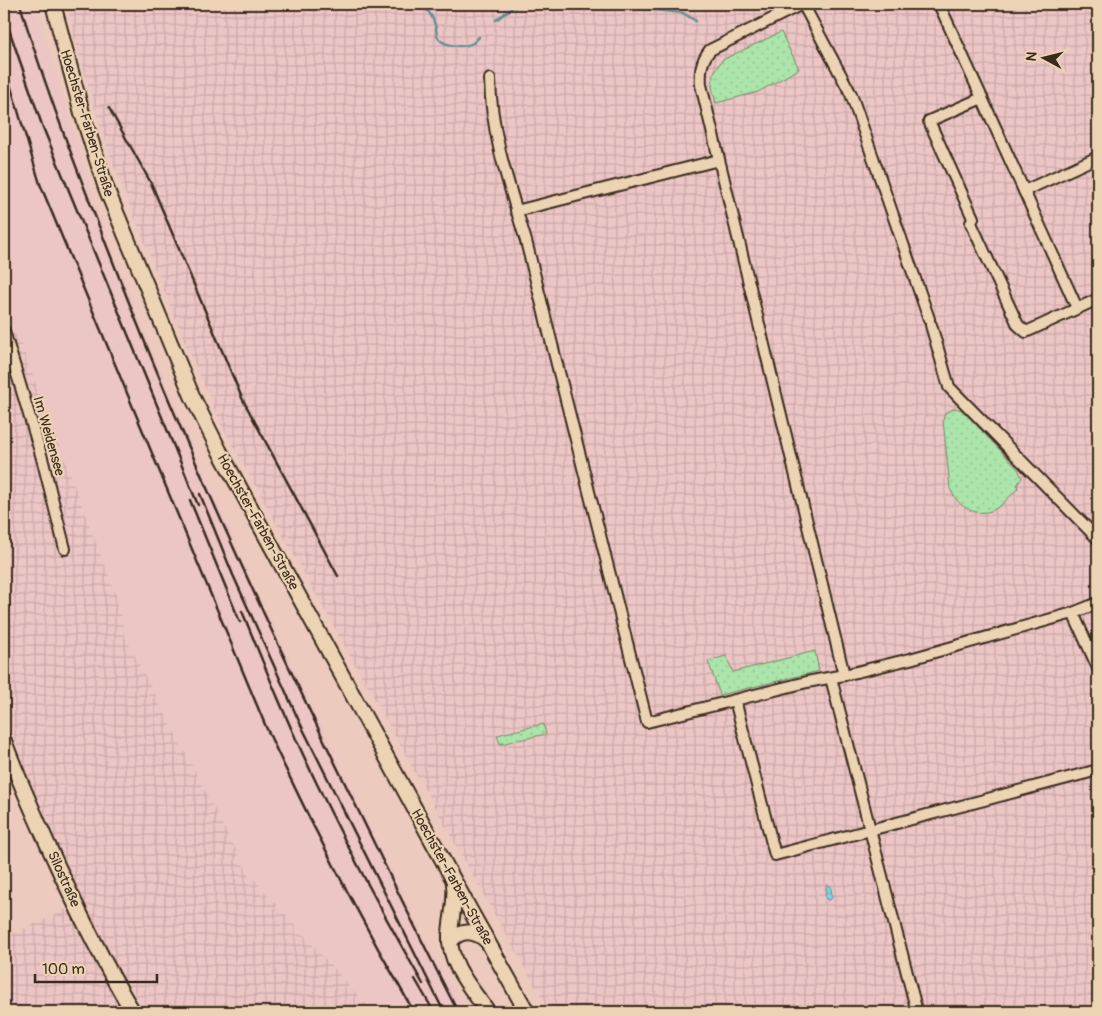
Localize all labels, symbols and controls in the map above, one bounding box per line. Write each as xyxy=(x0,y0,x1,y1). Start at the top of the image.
north arrow xyxy=(1020,32,1070,82)
street label: Hoechster-Farben-Straße xyxy=(56,47,118,199)
text: N xyxy=(1023,51,1041,62)
street label: Im Weidensee xyxy=(30,394,69,478)
street label: Hoechster-Farben-Straße xyxy=(213,451,303,593)
street label: Hoechster-Farben-Straße xyxy=(407,806,497,948)
street label: Silostraße xyxy=(44,848,84,910)
scale bar xyxy=(35,951,158,983)
text: 100 m xyxy=(42,960,85,979)

